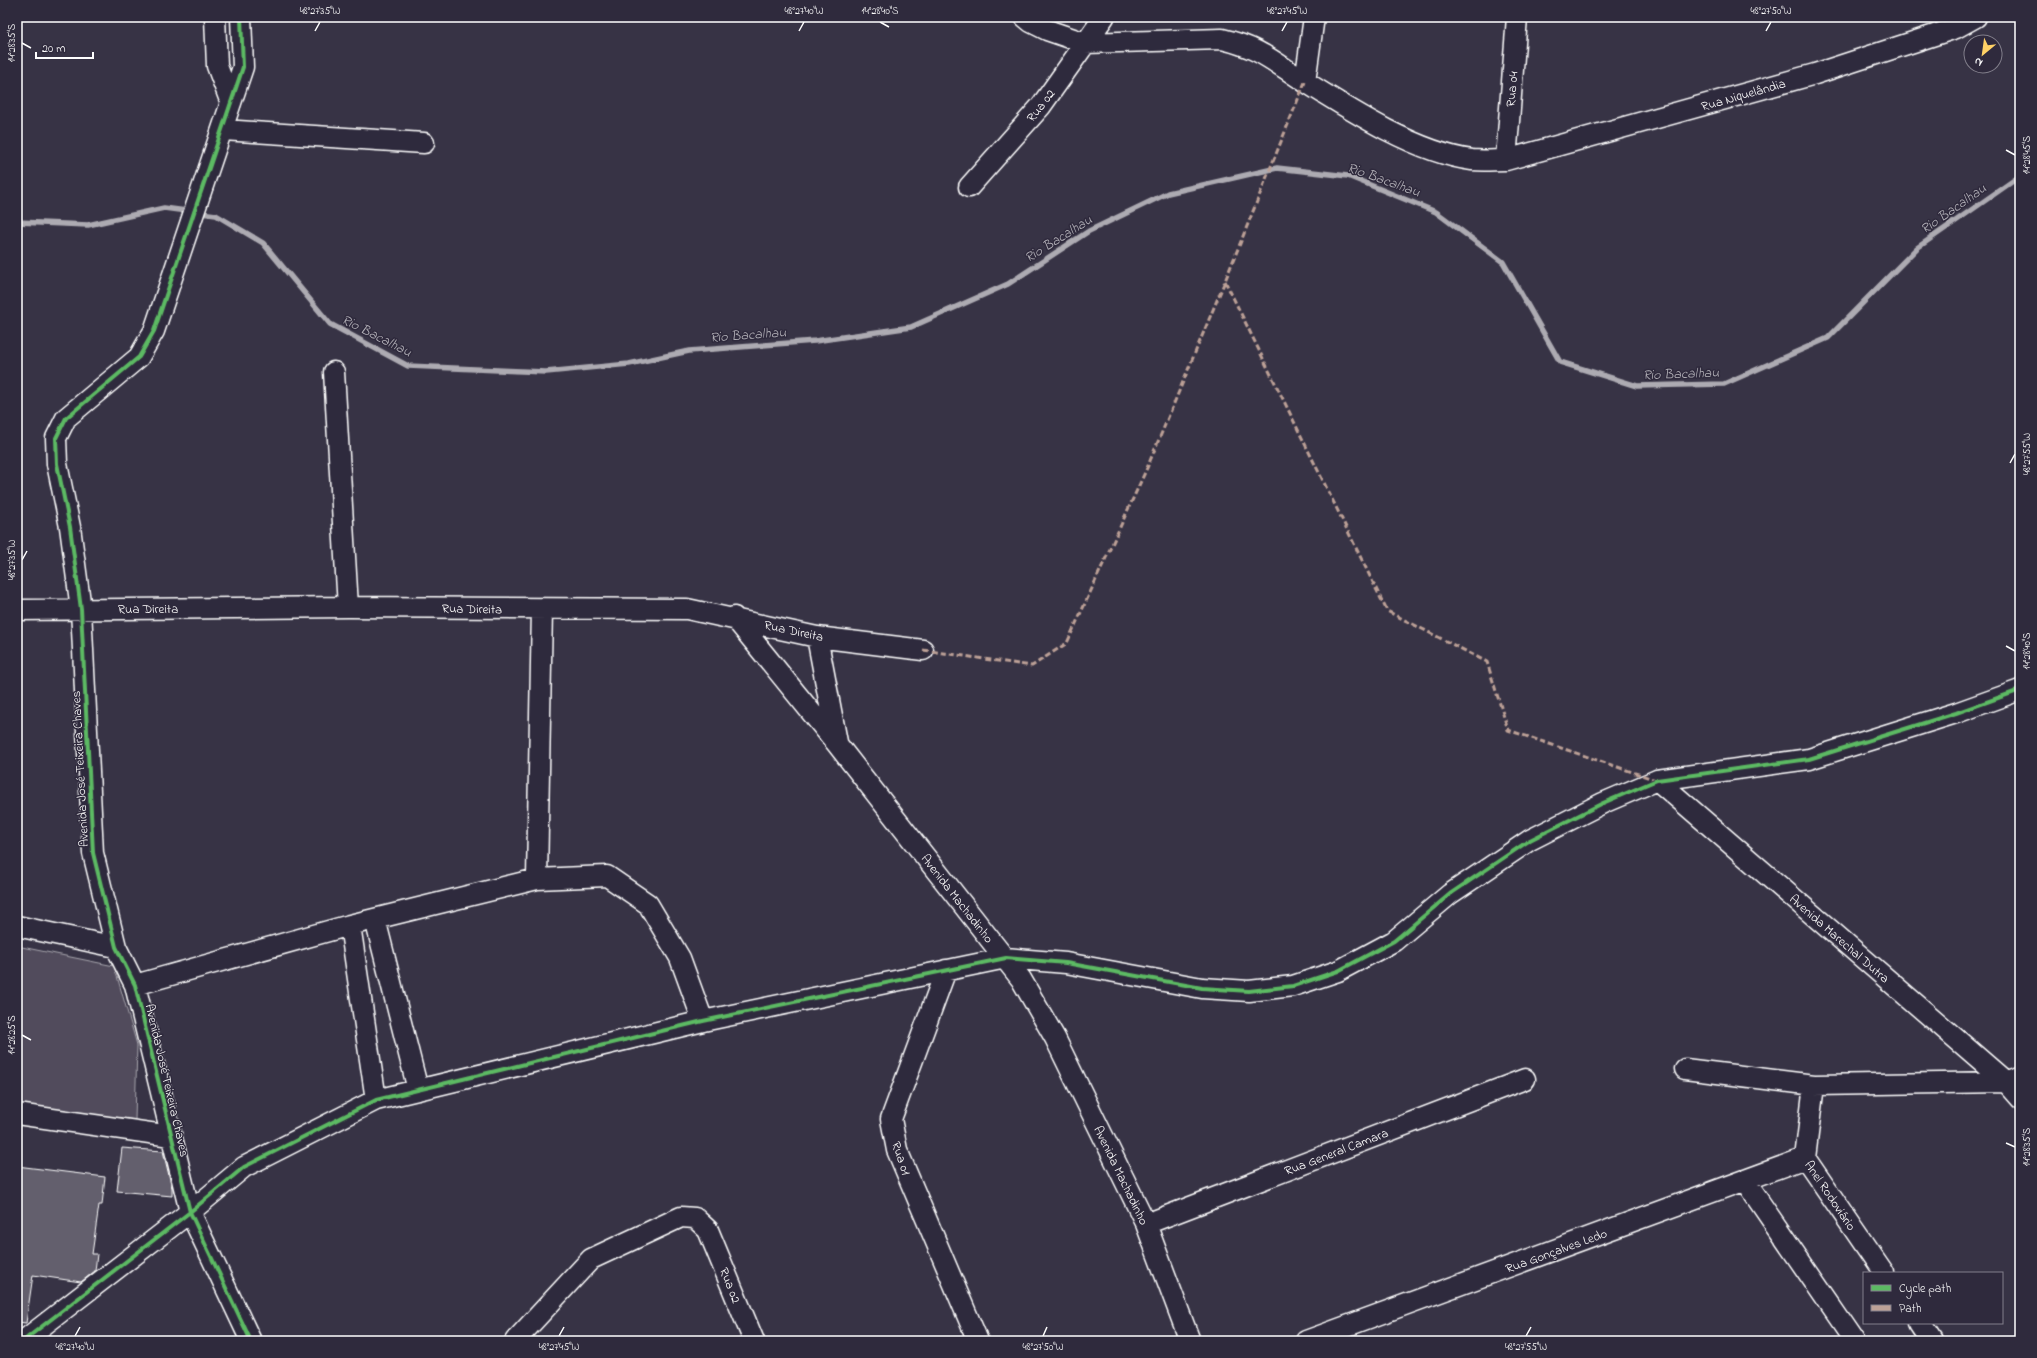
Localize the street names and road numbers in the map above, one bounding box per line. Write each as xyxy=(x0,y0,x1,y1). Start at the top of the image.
street label: Rua 04 xyxy=(1501,70,1524,108)
street label: Rua Niquelândia xyxy=(1699,74,1788,117)
street label: Rua 02 xyxy=(1022,85,1060,126)
street label: Rua Direita xyxy=(442,599,502,620)
street label: Rua Direita xyxy=(118,600,178,619)
street label: Rua Direita xyxy=(762,616,825,647)
street label: Avenida José Teixeira Chaves xyxy=(67,690,94,848)
street label: Avenida Machadinho xyxy=(916,850,998,948)
street label: Avenida Marechal Dutra xyxy=(1785,890,1893,988)
street label: Avenida José Teixeira Chaves xyxy=(140,1002,193,1159)
street label: Avenida Machadinho xyxy=(1088,1123,1153,1229)
street label: Rua General Camara xyxy=(1282,1124,1391,1181)
street label: Rua 01 xyxy=(886,1139,915,1178)
street label: Anel Rodoviário xyxy=(1799,1157,1860,1235)
street label: Rua Gonçalves Ledo xyxy=(1503,1224,1610,1279)
street label: Rua 02 xyxy=(714,1265,746,1307)

